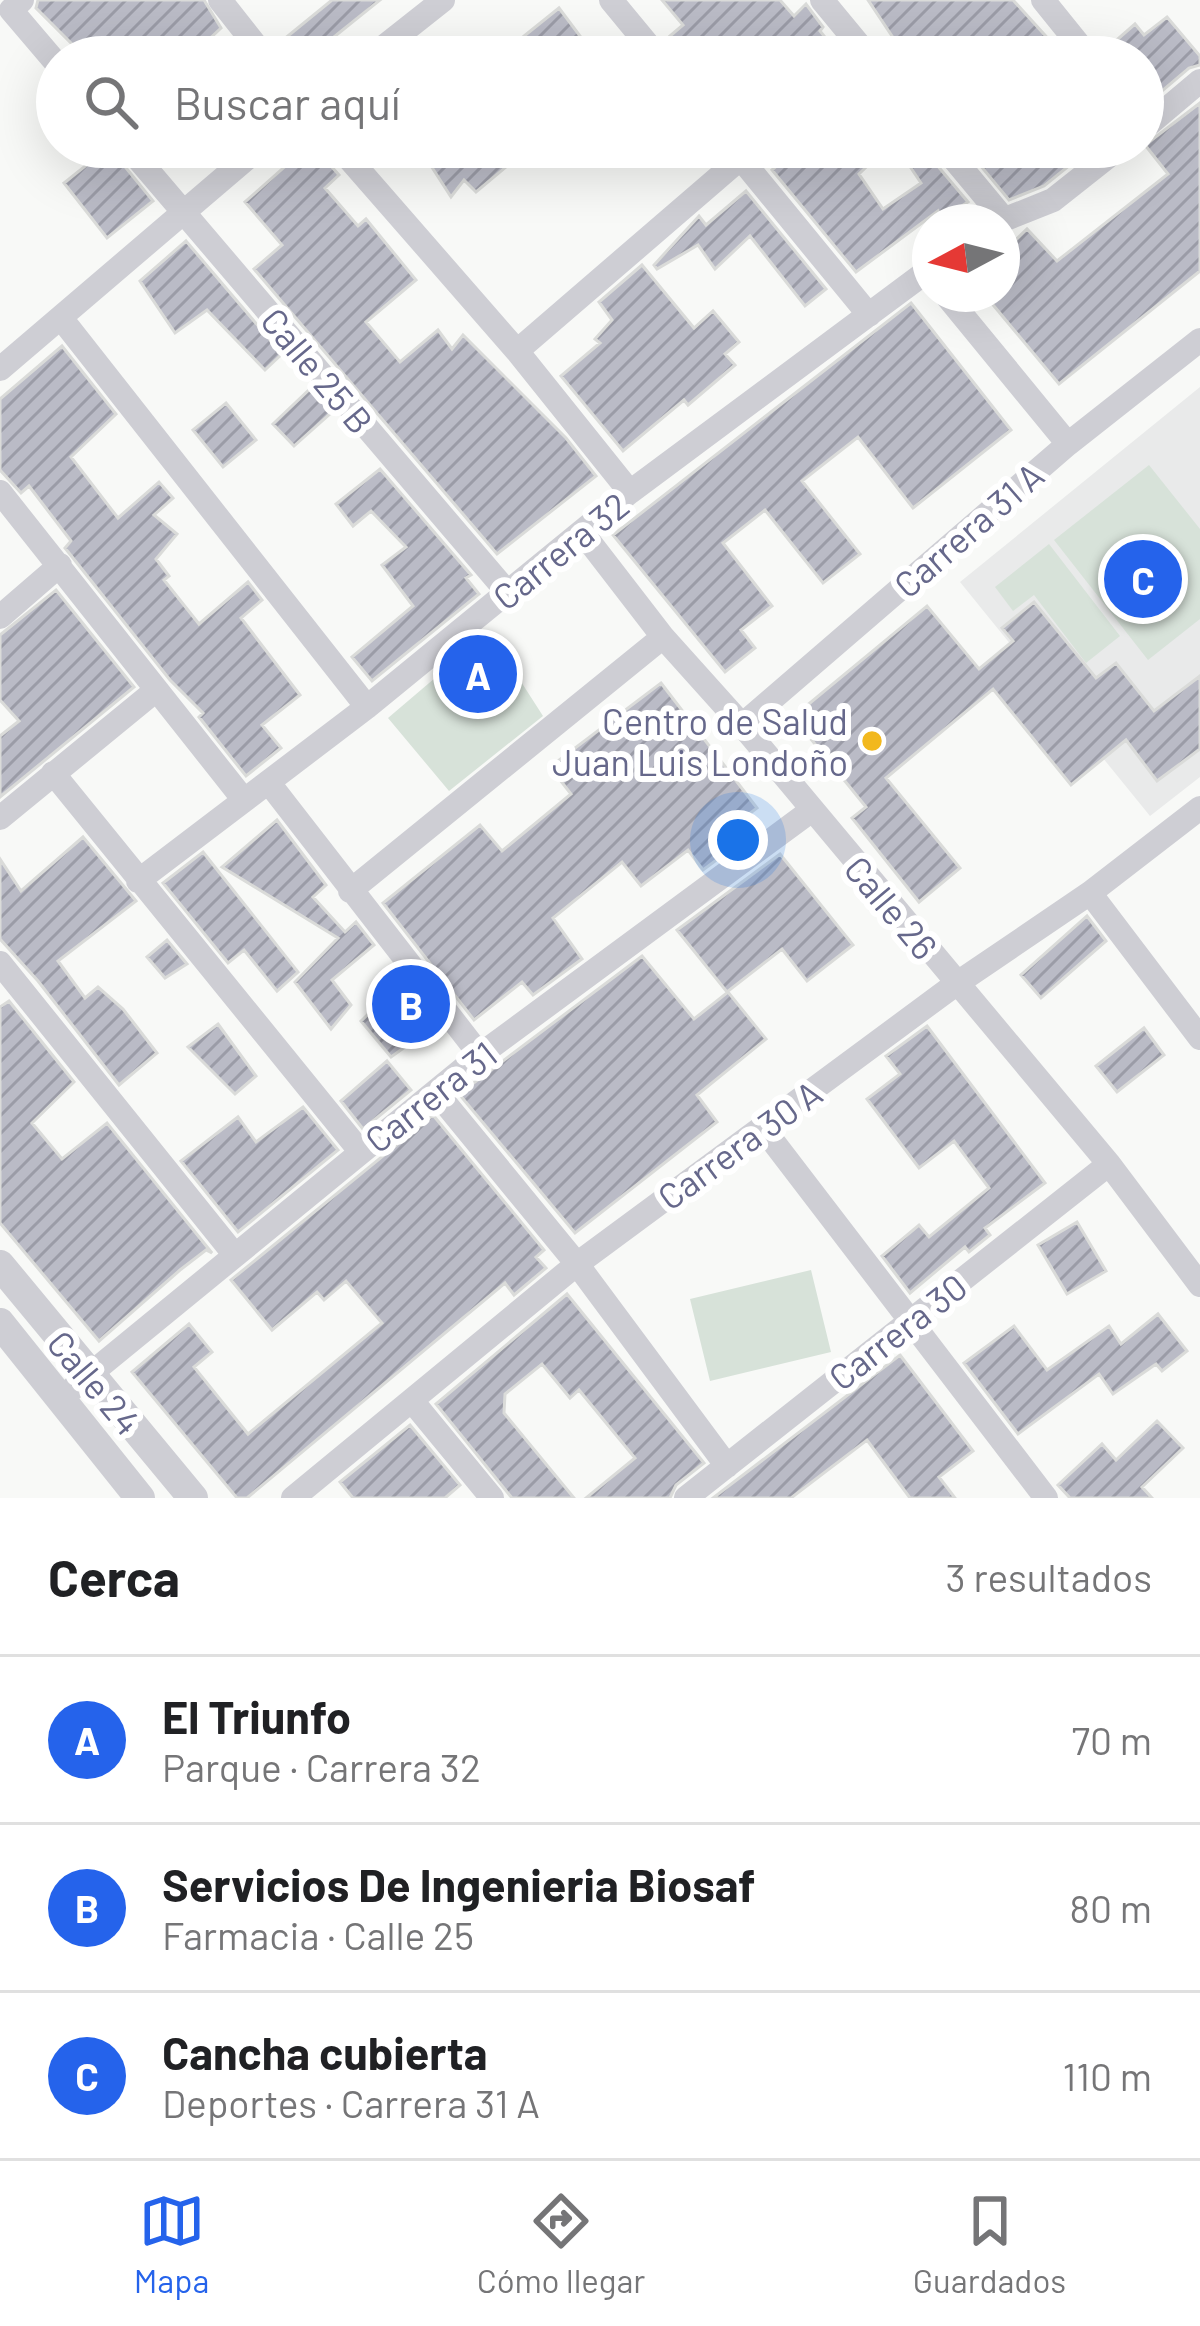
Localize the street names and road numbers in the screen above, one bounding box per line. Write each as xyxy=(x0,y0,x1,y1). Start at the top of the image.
street label: Calle 25 B xyxy=(253,299,383,441)
street label: Carrera 31 A xyxy=(885,452,1051,606)
street label: Carrera 32 xyxy=(484,482,636,618)
street label: Calle 26 xyxy=(837,847,947,967)
street label: Carrera 31 xyxy=(356,1031,504,1161)
street label: Carrera 30 A xyxy=(649,1070,829,1218)
street label: Carrera 30 xyxy=(820,1264,974,1398)
street label: Calle 24 xyxy=(39,1321,151,1443)

